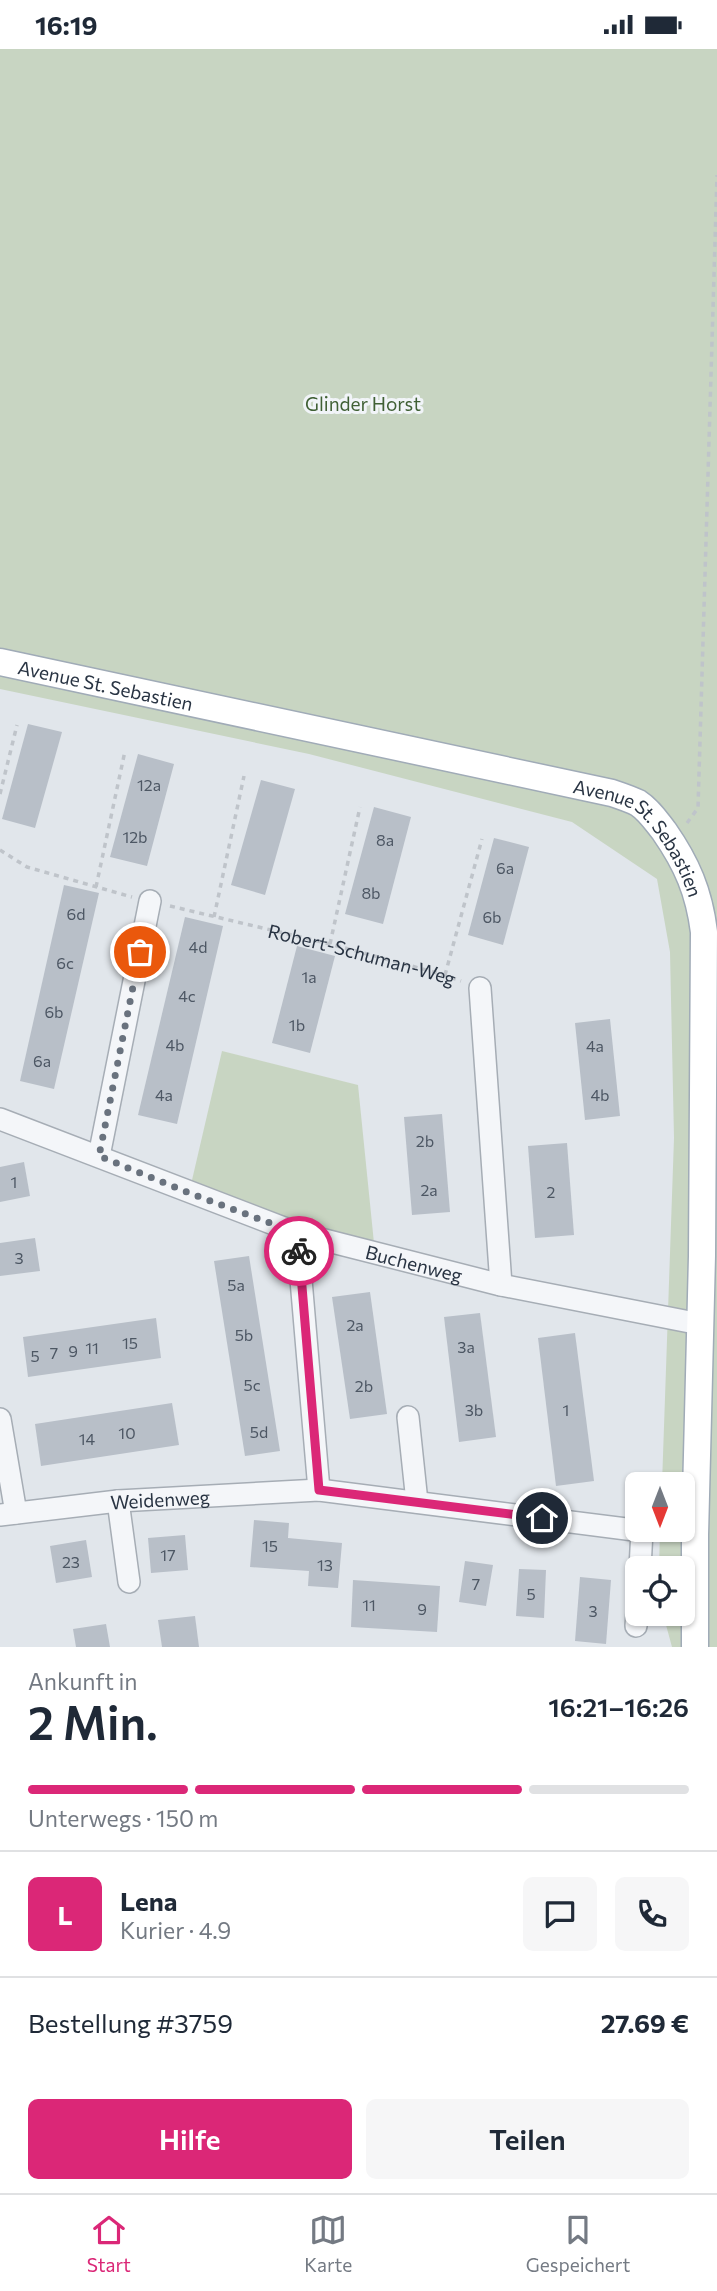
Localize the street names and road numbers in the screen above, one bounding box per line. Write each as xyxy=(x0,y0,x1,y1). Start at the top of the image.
street label: Avenue St. Sebastien xyxy=(16,655,195,715)
street label: Avenue St. Sebastien xyxy=(571,774,708,900)
street label: Robert-Schuman-Weg xyxy=(266,918,459,990)
street label: Buchenweg xyxy=(363,1239,465,1286)
street label: Weidenweg xyxy=(110,1484,211,1513)

